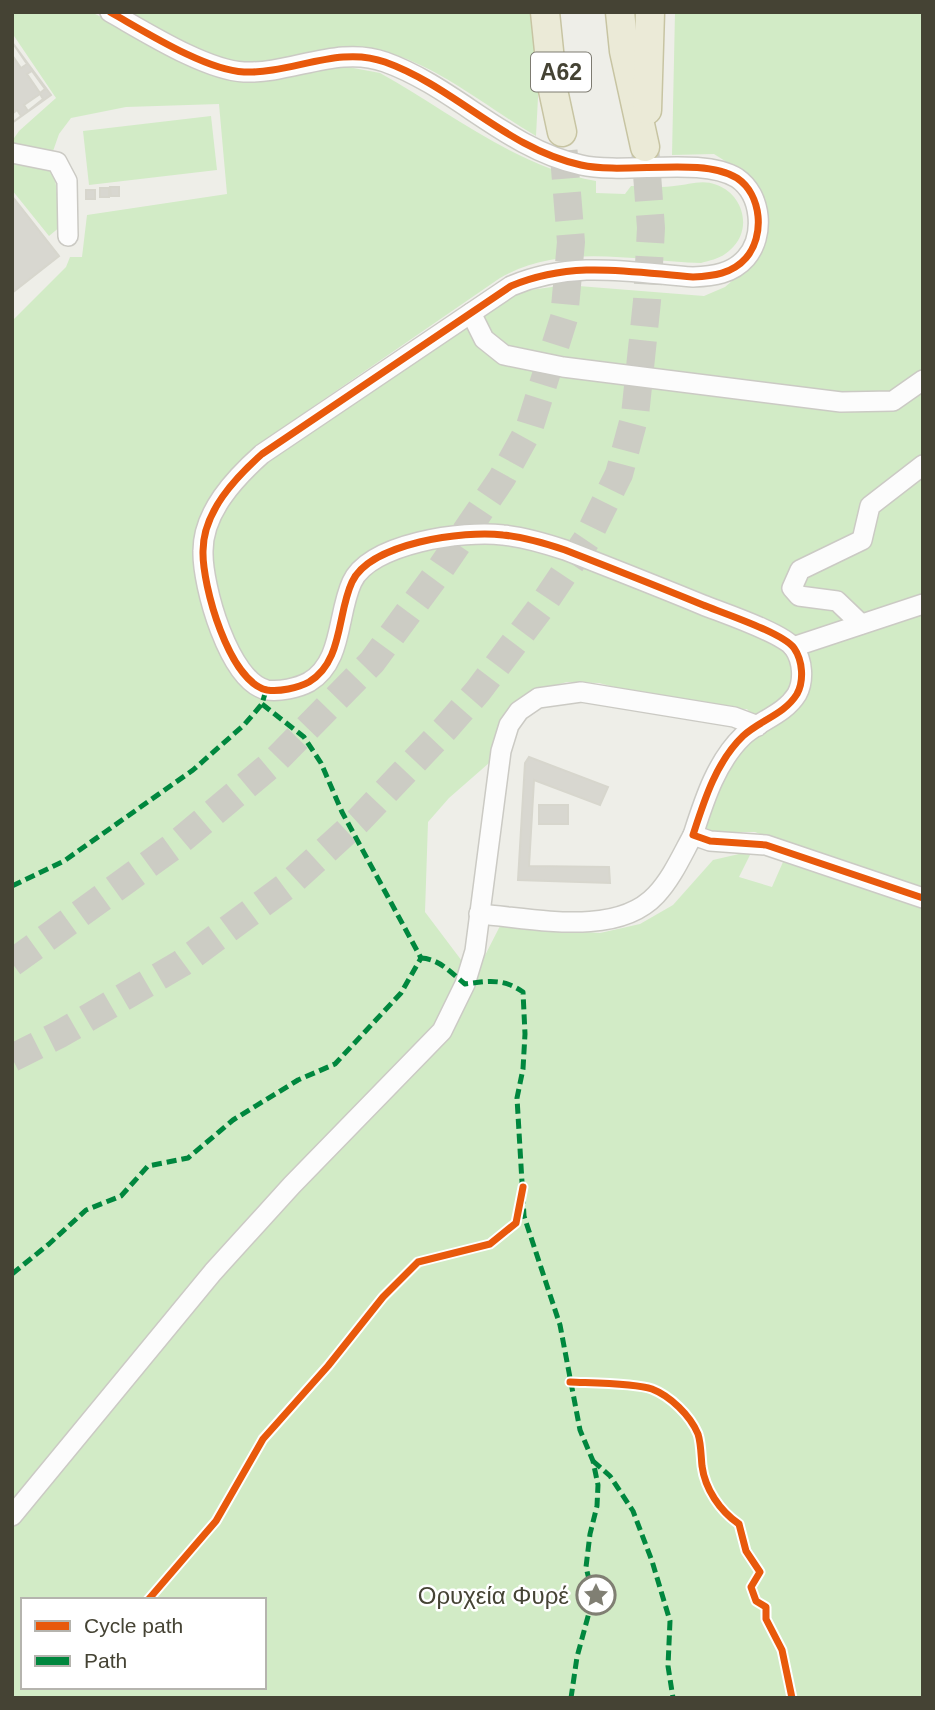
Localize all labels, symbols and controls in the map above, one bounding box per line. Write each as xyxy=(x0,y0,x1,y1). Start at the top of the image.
road number: Α62 xyxy=(531,53,591,92)
place icon: Ορυχεία Φυρέ xyxy=(575,1574,617,1616)
place label: Ορυχεία Φυρέ xyxy=(418,1582,569,1609)
legend xyxy=(21,1598,266,1689)
text: Cycle path xyxy=(84,1614,183,1637)
text: Path xyxy=(84,1649,127,1672)

